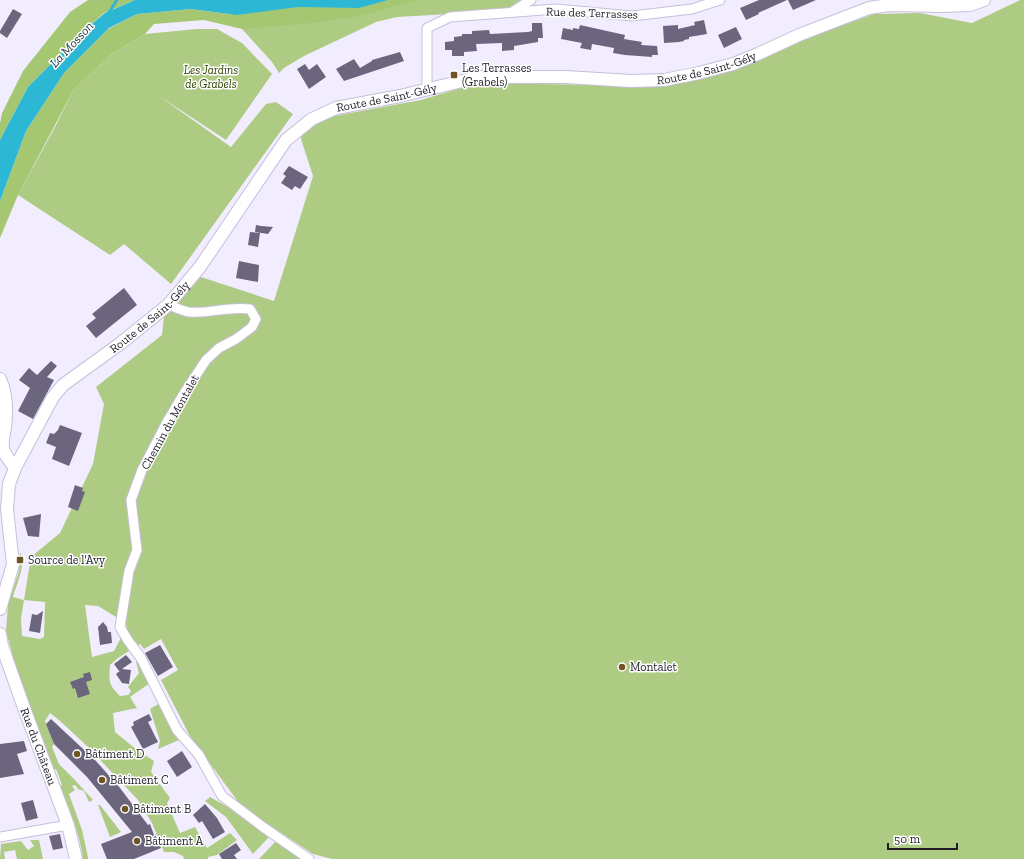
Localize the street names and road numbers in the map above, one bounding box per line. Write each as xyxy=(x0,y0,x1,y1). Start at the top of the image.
street label: Rue des Terrasses xyxy=(546,4,638,22)
street label: Route de Saint-Gély xyxy=(657,48,759,87)
street label: Route de Saint-Gély xyxy=(335,80,439,115)
street label: Route de Saint-Gély xyxy=(107,277,193,356)
street label: Chemin du Montalet xyxy=(138,372,202,472)
street label: Rue du Château xyxy=(18,706,59,787)

